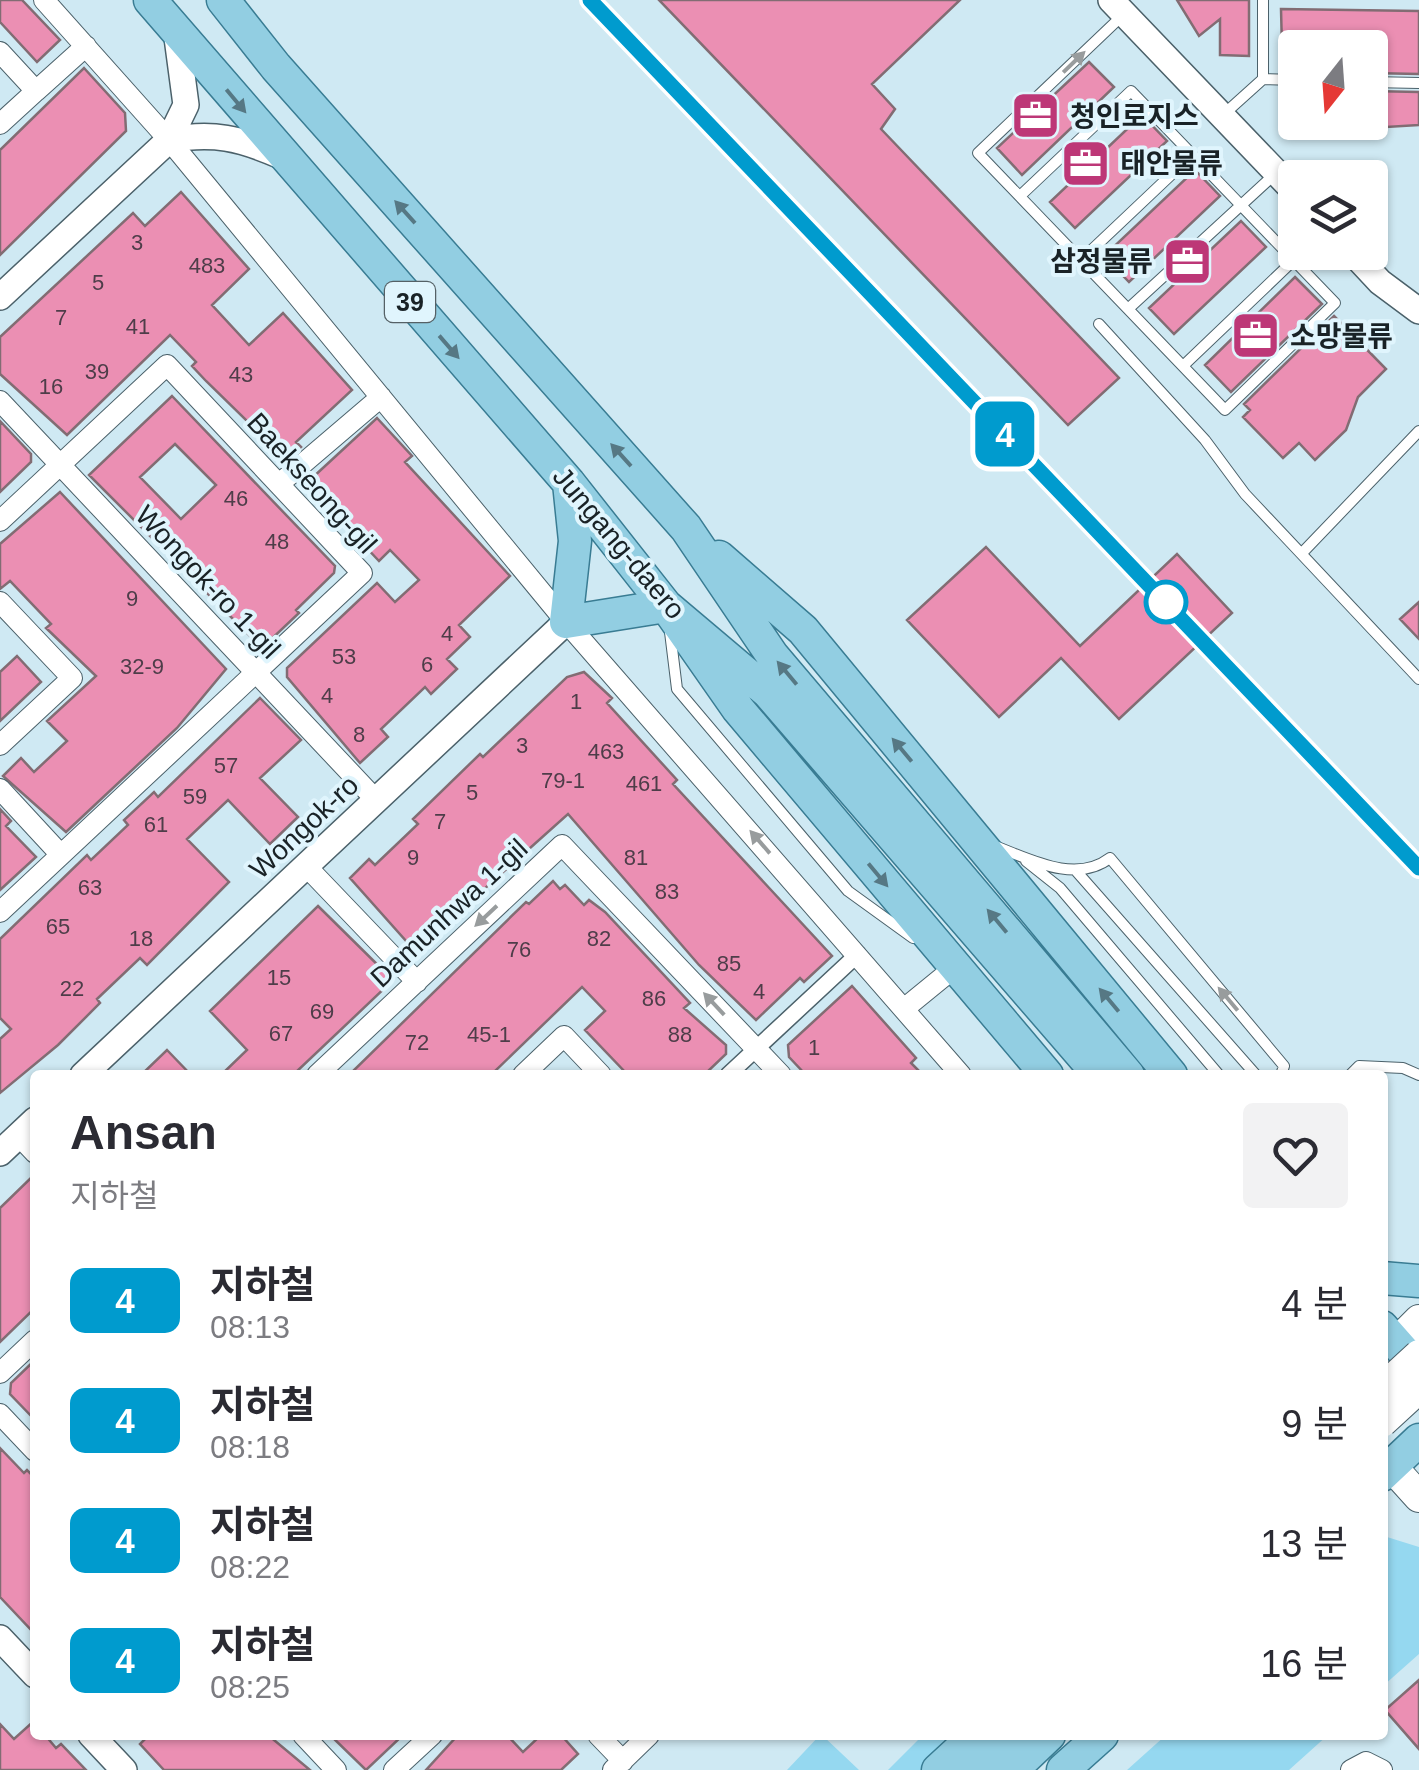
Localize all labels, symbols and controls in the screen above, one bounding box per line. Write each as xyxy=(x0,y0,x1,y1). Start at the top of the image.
north arrow xyxy=(1278,30,1388,140)
map controls xyxy=(1278,30,1388,270)
one-way arrow xyxy=(1061,50,1085,74)
one-way arrow xyxy=(224,89,246,114)
office icon: 청인로지스 xyxy=(1009,90,1061,142)
place label: 청인로지스 xyxy=(1070,101,1199,132)
office icon: 태안물류 xyxy=(1059,137,1111,189)
place label: 태안물류 xyxy=(1120,148,1223,179)
button: layers xyxy=(1278,160,1388,270)
one-way arrow xyxy=(394,200,417,224)
house number: 3 xyxy=(131,230,143,255)
office icon: 삼정물류 xyxy=(1162,235,1214,287)
place label: 삼정물류 xyxy=(1050,246,1153,277)
house number: 483 xyxy=(189,253,225,278)
house number: 5 xyxy=(92,270,104,295)
road number: 39 xyxy=(385,282,435,322)
house number: 7 xyxy=(55,305,67,330)
office icon: 소망물류 xyxy=(1229,310,1281,362)
house number: 41 xyxy=(126,314,150,339)
place label: 소망물류 xyxy=(1290,321,1393,352)
one-way arrow xyxy=(438,334,460,359)
house number: 39 xyxy=(85,359,109,384)
house number: 43 xyxy=(229,362,253,387)
house number: 16 xyxy=(39,374,63,399)
line badge: 4 xyxy=(972,402,1038,466)
street label: Baekseong-gil xyxy=(241,407,383,559)
text: 4 xyxy=(995,415,1015,454)
one-way arrow xyxy=(610,443,633,467)
street label: Jungang-daero xyxy=(547,461,691,625)
house number: 46 xyxy=(224,486,248,511)
street label: Wongok-ro 1-gil xyxy=(129,499,287,665)
house number: 48 xyxy=(265,529,289,554)
unlabelled marker xyxy=(1145,581,1187,623)
house number: 9 xyxy=(126,586,138,611)
house number: 4 xyxy=(441,621,453,646)
house number: 53 xyxy=(332,644,356,669)
house number: 6 xyxy=(421,652,433,677)
house number: 32-9 xyxy=(120,654,164,679)
one-way arrow xyxy=(777,660,798,685)
house number: 4 xyxy=(321,683,333,708)
house number: 1 xyxy=(570,689,582,714)
house number: 8 xyxy=(353,722,365,747)
house number: 3 xyxy=(516,733,528,758)
one-way arrow xyxy=(892,737,913,762)
house number: 463 xyxy=(588,739,624,764)
house number: 57 xyxy=(214,753,238,778)
house number: 79-1 xyxy=(541,768,585,793)
street label: Wongok-ro xyxy=(244,769,364,885)
house number: 461 xyxy=(626,771,662,796)
house number: 5 xyxy=(466,780,478,805)
house number: 59 xyxy=(183,784,207,809)
house number: 7 xyxy=(434,809,446,834)
house number: 61 xyxy=(144,812,168,837)
one-way arrow xyxy=(749,830,771,855)
street label: Damunhwa 1-gil xyxy=(364,833,534,993)
house number: 9 xyxy=(407,845,419,870)
house number: 81 xyxy=(624,845,648,870)
one-way arrow xyxy=(867,862,888,887)
house number: 63 xyxy=(78,875,102,900)
house number: 83 xyxy=(655,879,679,904)
one-way arrow xyxy=(474,904,498,927)
one-way arrow xyxy=(987,908,1009,933)
house number: 65 xyxy=(46,914,70,939)
house number: 18 xyxy=(129,926,153,951)
house number: 82 xyxy=(587,926,611,951)
house number: 76 xyxy=(507,937,531,962)
house number: 85 xyxy=(717,951,741,976)
house number: 15 xyxy=(267,965,291,990)
house number: 22 xyxy=(60,976,84,1001)
house number: 4 xyxy=(753,979,765,1004)
house number: 86 xyxy=(642,986,666,1011)
one-way arrow xyxy=(1218,986,1239,1011)
one-way arrow xyxy=(1099,987,1120,1012)
one-way arrow xyxy=(703,993,726,1017)
house number: 69 xyxy=(310,999,334,1024)
house number: 67 xyxy=(269,1021,293,1046)
house number: 45-1 xyxy=(467,1022,511,1047)
house number: 88 xyxy=(668,1022,692,1047)
house number: 72 xyxy=(405,1030,429,1055)
house number: 1 xyxy=(808,1035,820,1060)
button: heart xyxy=(1243,1103,1348,1208)
text: Ansan xyxy=(70,1106,217,1159)
text: 지하철 xyxy=(70,1178,158,1214)
text: 지하철 xyxy=(210,1264,315,1306)
text: 4 xyxy=(115,1281,135,1320)
text: 4 분 xyxy=(1281,1283,1348,1325)
text: 08:13 xyxy=(210,1309,290,1345)
text: 지하철 xyxy=(210,1384,315,1426)
text: 4 xyxy=(115,1401,135,1440)
text: 9 분 xyxy=(1281,1403,1348,1445)
text: 08:18 xyxy=(210,1429,290,1465)
text: 지하철 xyxy=(210,1504,315,1546)
text: 4 xyxy=(115,1521,135,1560)
text: 13 분 xyxy=(1260,1523,1348,1565)
text: 08:22 xyxy=(210,1549,290,1585)
text: 지하철 xyxy=(210,1624,315,1666)
text: 4 xyxy=(115,1641,135,1680)
text: 16 분 xyxy=(1260,1643,1348,1685)
text: 08:25 xyxy=(210,1669,290,1705)

